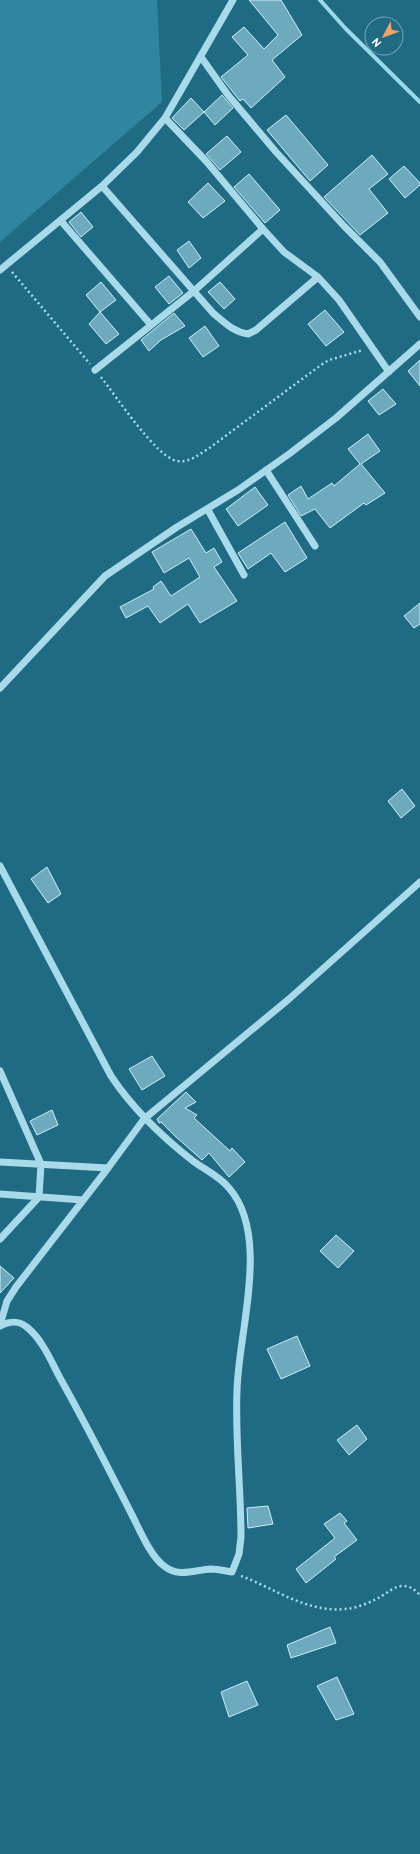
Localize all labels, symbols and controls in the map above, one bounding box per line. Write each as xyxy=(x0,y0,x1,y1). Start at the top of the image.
north arrow xyxy=(364,16,404,56)
text: N xyxy=(369,34,385,49)

